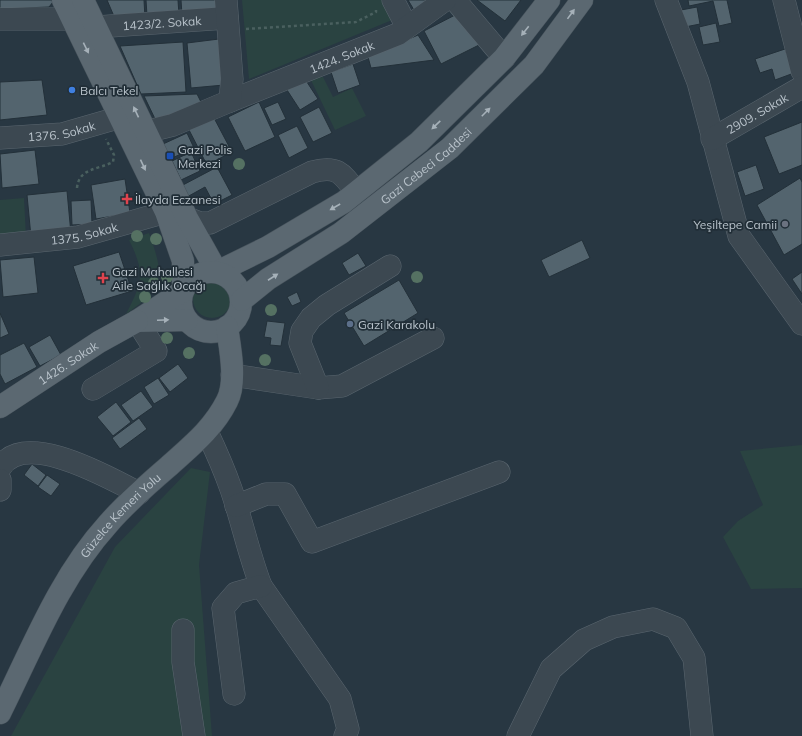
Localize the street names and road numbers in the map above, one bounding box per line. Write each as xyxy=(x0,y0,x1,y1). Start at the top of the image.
street label: 1423/2. Sokak xyxy=(122,12,203,33)
street label: 1424. Sokak xyxy=(307,37,377,76)
street label: 2909. Sokak xyxy=(724,89,791,137)
street label: 1376. Sokak xyxy=(27,117,98,144)
street label: Gazi Cebeci Caddesi xyxy=(377,124,474,207)
street label: 1375. Sokak xyxy=(50,218,120,247)
street label: 1426. Sokak xyxy=(35,337,101,388)
street label: Güzelce Kemeri Yolu xyxy=(76,469,163,560)

